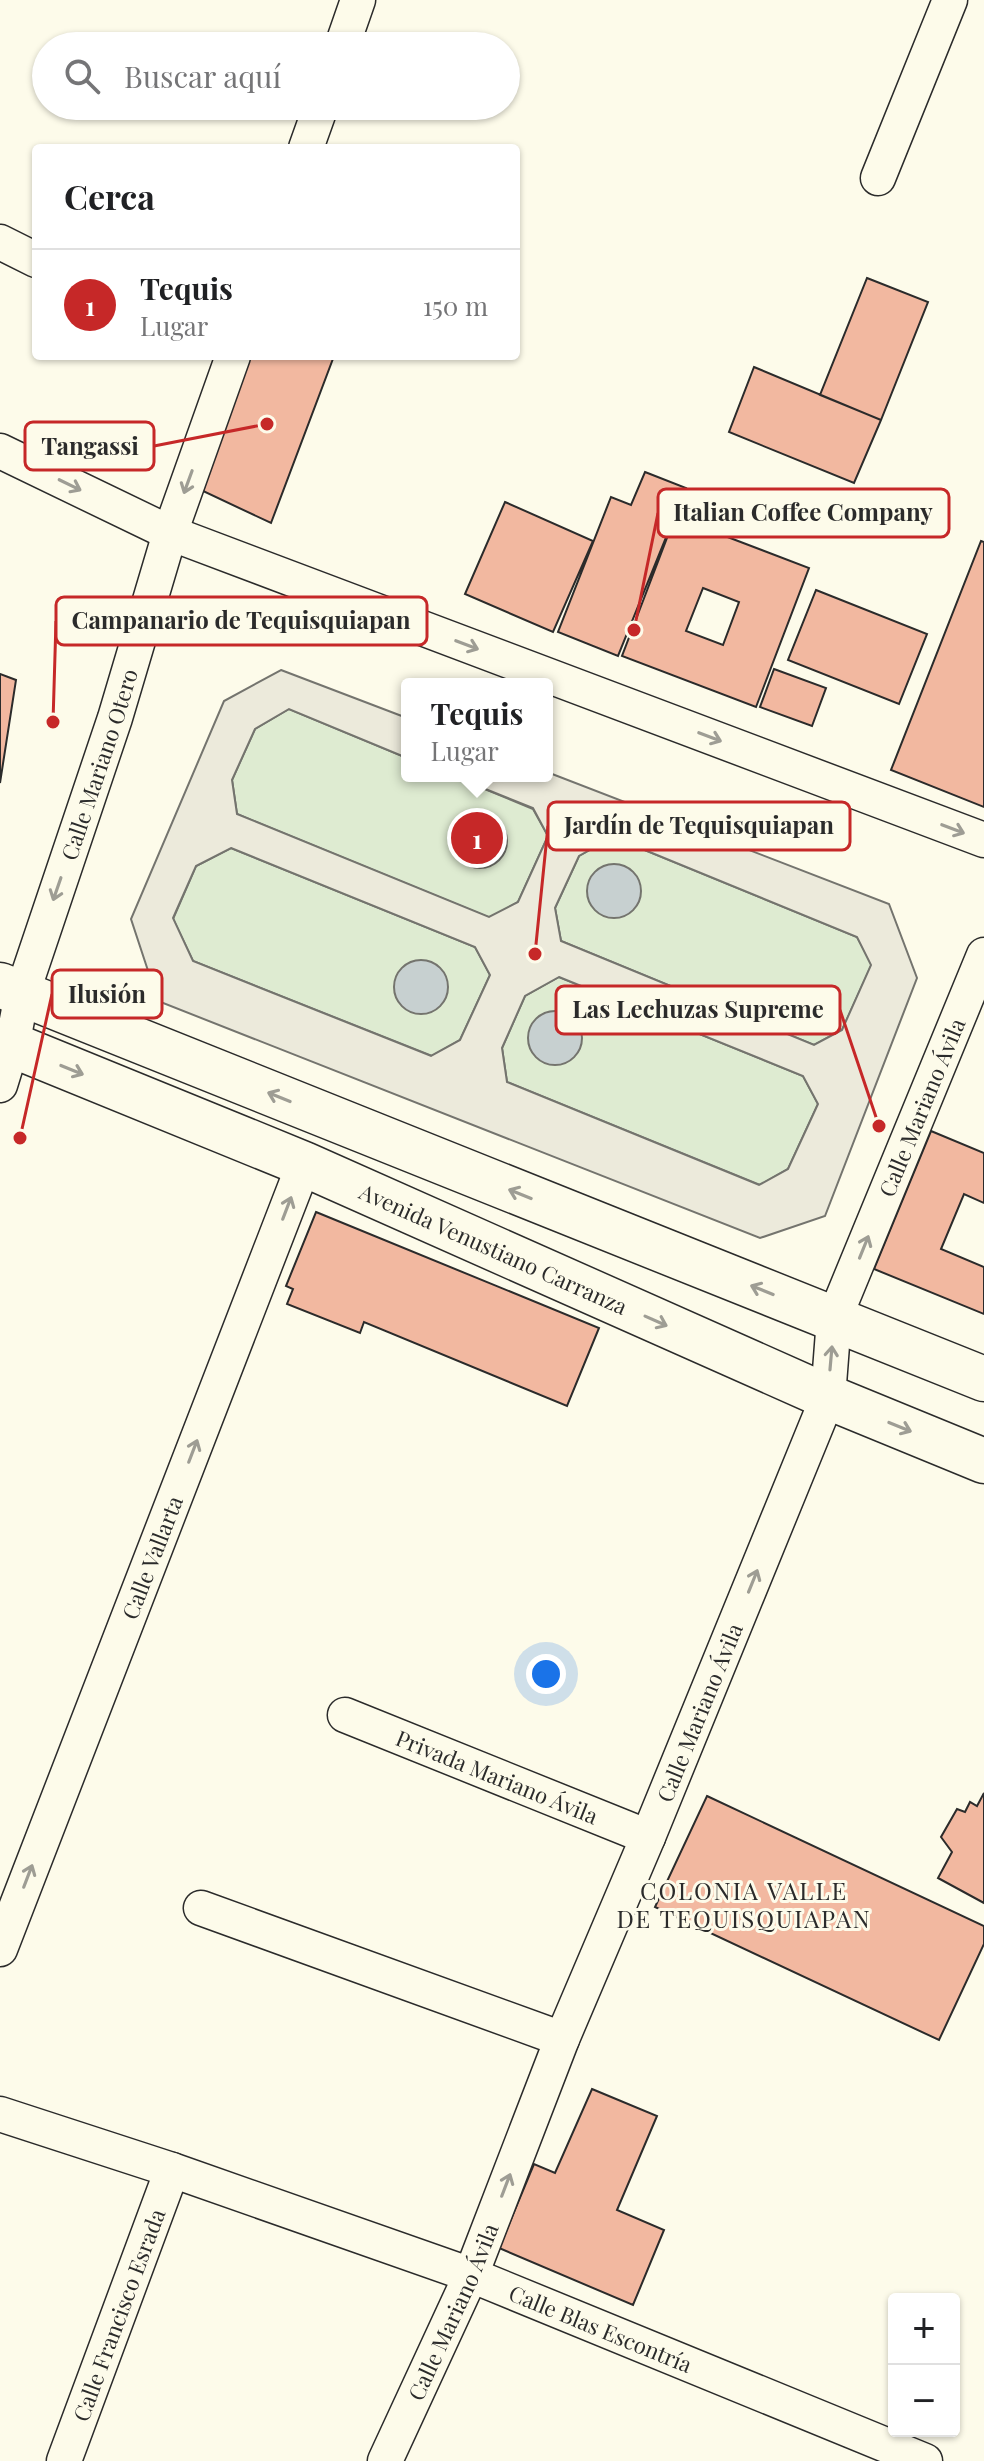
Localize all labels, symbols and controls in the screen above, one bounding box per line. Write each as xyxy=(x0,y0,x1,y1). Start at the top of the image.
search box xyxy=(32,32,520,120)
icon: search xyxy=(60,54,104,98)
text: Buscar aquí xyxy=(124,56,281,96)
text: Cerca xyxy=(64,173,155,219)
text: Tequis xyxy=(140,268,233,308)
text: 1 xyxy=(85,288,95,323)
text: 150 m xyxy=(423,288,488,323)
text: Lugar xyxy=(140,308,208,343)
callout: Tangassi xyxy=(25,422,154,470)
text: Tangassi xyxy=(41,429,139,461)
one-way arrow xyxy=(180,469,194,494)
one-way arrow xyxy=(58,478,82,493)
callout: Italian Coffee Company xyxy=(658,489,949,537)
text: Italian Coffee Company xyxy=(673,495,933,527)
callout: Campanario de Tequisquiapan xyxy=(56,597,427,645)
text: Campanario de Tequisquiapan xyxy=(72,603,411,635)
one-way arrow xyxy=(454,639,479,653)
street label: Calle Mariano Otero xyxy=(53,665,144,864)
popup xyxy=(401,678,553,782)
text: Tequis xyxy=(431,693,523,733)
one-way arrow xyxy=(697,731,722,745)
text: Lugar xyxy=(431,733,499,768)
callout: Jardín de Tequisquiapan xyxy=(548,802,850,850)
pin: 1 xyxy=(451,808,503,868)
text: Jardín de Tequisquiapan xyxy=(563,808,834,840)
one-way arrow xyxy=(940,823,965,837)
one-way arrow xyxy=(48,877,63,902)
callout: Ilusión xyxy=(52,970,162,1018)
text: Ilusión xyxy=(68,977,146,1009)
callout: Las Lechuzas Supreme xyxy=(556,986,840,1034)
text: Las Lechuzas Supreme xyxy=(572,992,824,1024)
street label: Calle Mariano Ávila xyxy=(871,1013,971,1201)
one-way arrow xyxy=(59,1064,84,1078)
one-way arrow xyxy=(267,1089,292,1103)
street label: Avenida Venustiano Carranza xyxy=(354,1175,632,1321)
one-way arrow xyxy=(508,1185,533,1200)
one-way arrow xyxy=(281,1196,295,1221)
one-way arrow xyxy=(858,1235,872,1260)
one-way arrow xyxy=(750,1282,775,1296)
one-way arrow xyxy=(644,1314,668,1329)
one-way arrow xyxy=(824,1345,839,1372)
one-way arrow xyxy=(887,1421,912,1435)
one-way arrow xyxy=(187,1439,201,1464)
street label: Calle Vallarta xyxy=(114,1491,189,1623)
one-way arrow xyxy=(747,1569,761,1594)
street label: Calle Mariano Ávila xyxy=(649,1618,749,1806)
your location xyxy=(526,1654,566,1694)
street label: Privada Mariano Ávila xyxy=(392,1722,603,1830)
one-way arrow xyxy=(22,1864,36,1889)
district label: COLONIA VALLE DE TEQUISQUIAPAN xyxy=(616,1874,872,1934)
one-way arrow xyxy=(500,2173,514,2197)
street label: Calle Francisco Esrada xyxy=(65,2204,171,2425)
street label: Calle Mariano Ávila xyxy=(400,2219,505,2405)
street label: Calle Blas Escontría xyxy=(505,2277,697,2379)
map controls xyxy=(888,2293,960,2437)
button: + xyxy=(888,2293,960,2365)
button: − xyxy=(888,2365,960,2437)

